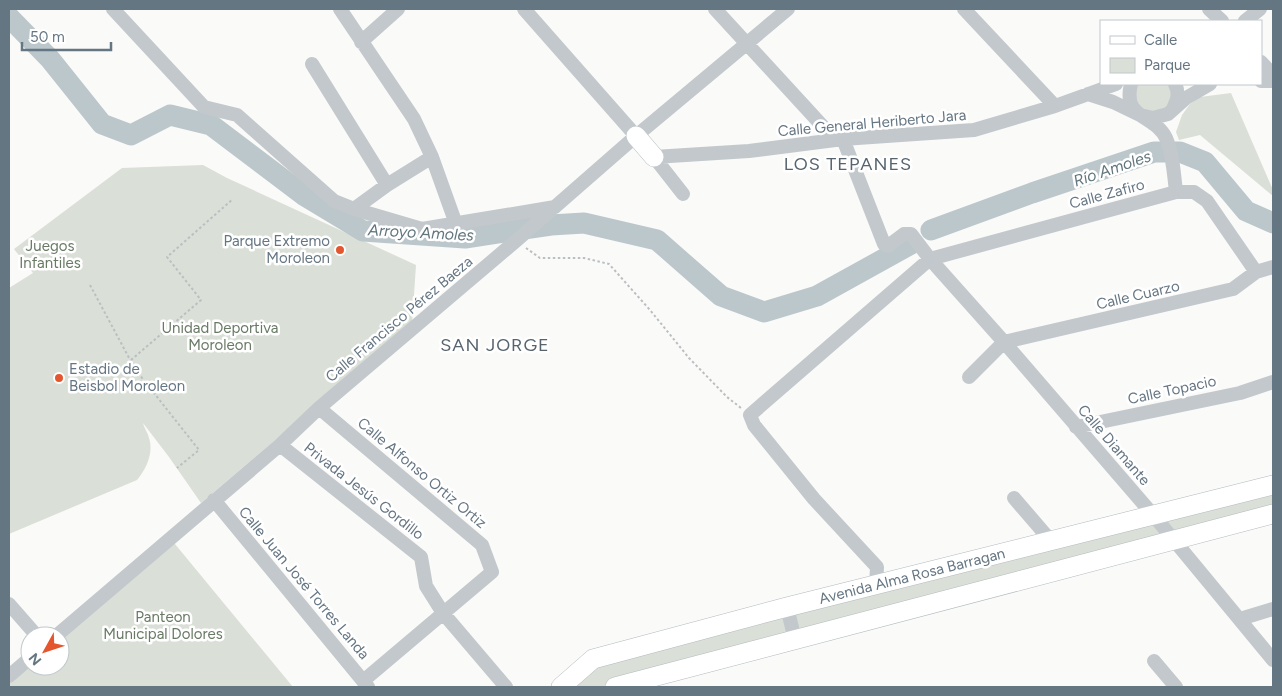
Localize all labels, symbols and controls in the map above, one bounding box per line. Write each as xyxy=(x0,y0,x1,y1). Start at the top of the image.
scale bar xyxy=(22,20,111,52)
legend xyxy=(1100,20,1262,85)
text: 50 m xyxy=(30,28,65,46)
text: Calle xyxy=(1144,31,1177,49)
text: Parque xyxy=(1144,56,1191,74)
street label: Calle General Heriberto Jara xyxy=(777,106,967,140)
water label: Río Amoles xyxy=(1071,146,1154,191)
district label: LOS TEPANES xyxy=(784,153,912,175)
street label: Calle Zafiro xyxy=(1067,175,1147,213)
water label: Arroyo Amoles xyxy=(367,220,475,245)
place label: Parque Extremo Moroleon xyxy=(223,232,330,267)
park label: Juegos Infantiles xyxy=(19,237,81,272)
marker: Parque Extremo Moroleon xyxy=(334,244,346,256)
street label: Calle Francisco Pérez Baeza xyxy=(322,252,476,386)
street label: Calle Cuarzo xyxy=(1095,277,1182,313)
park label: Unidad Deportiva Moroleon xyxy=(162,319,278,354)
district label: SAN JORGE xyxy=(440,334,550,356)
place label: Estadio de Beisbol Moroleon xyxy=(69,360,185,395)
marker: Estadio de Beisbol Moroleon xyxy=(53,372,65,384)
street label: Calle Topacio xyxy=(1126,372,1218,408)
street label: Calle Diamante xyxy=(1074,401,1154,489)
street label: Calle Alfonso Ortiz Ortiz xyxy=(354,414,490,532)
street label: Privada Jesús Gordillo xyxy=(300,439,428,544)
street label: Calle Juan José Torres Landa xyxy=(235,503,373,663)
street label: Avenida Alma Rosa Barragan xyxy=(817,544,1007,608)
park label: Panteon Municipal Dolores xyxy=(103,608,223,643)
north arrow xyxy=(20,626,70,676)
text: N xyxy=(25,649,45,669)

